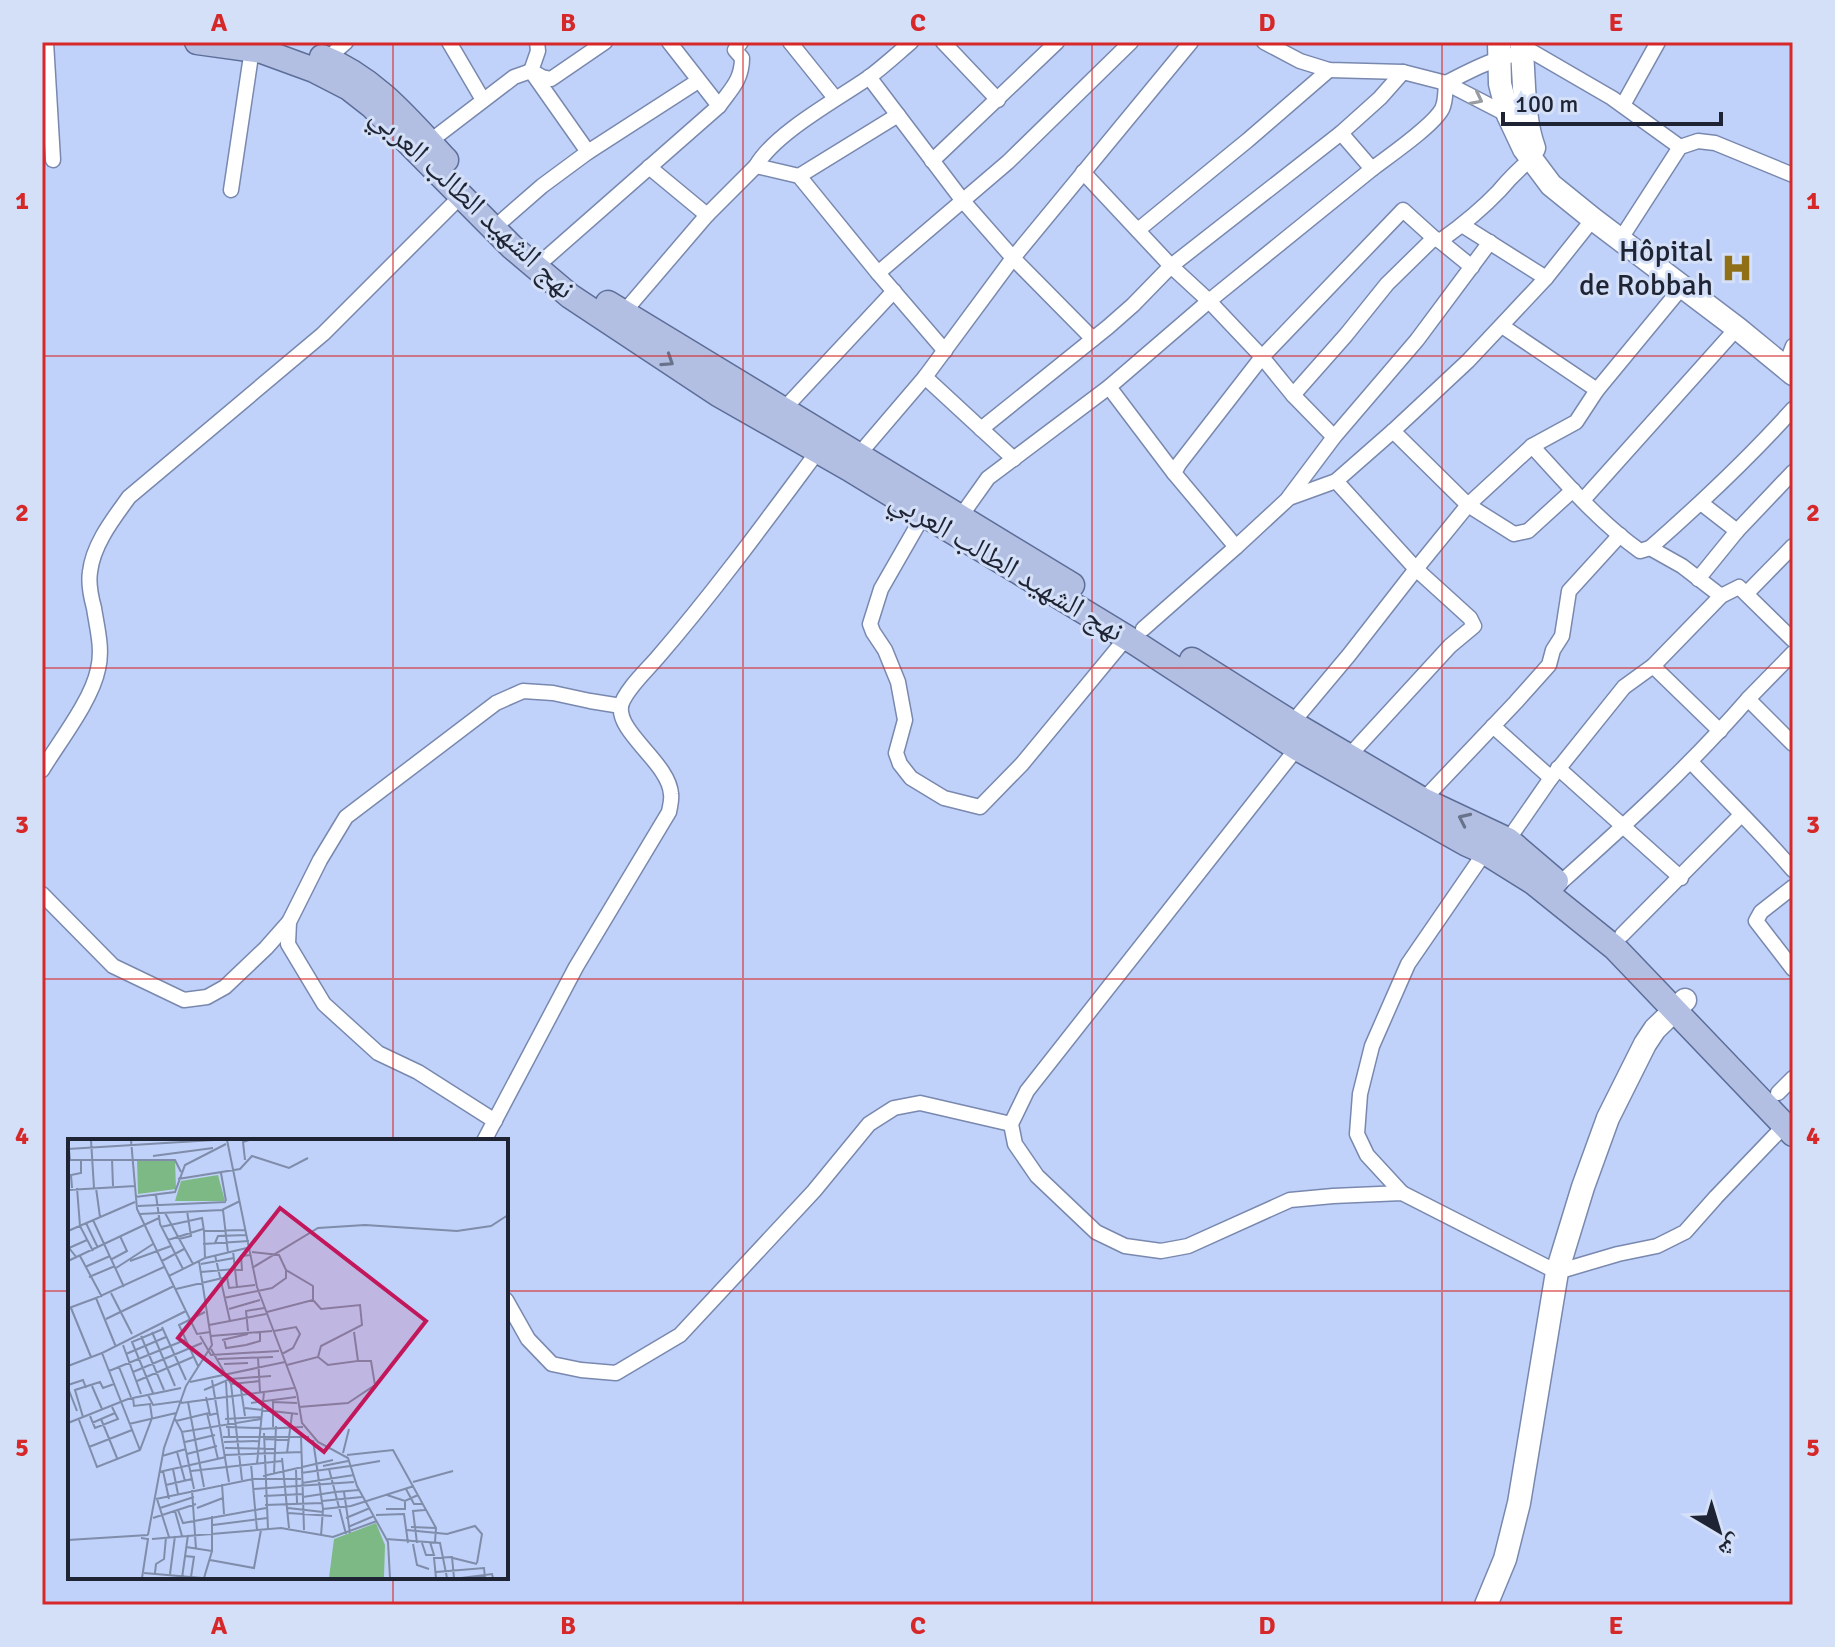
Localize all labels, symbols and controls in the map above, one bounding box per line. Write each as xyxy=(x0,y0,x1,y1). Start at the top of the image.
text: A xyxy=(211,7,228,39)
text: B xyxy=(560,7,576,39)
text: C xyxy=(910,7,926,39)
text: D xyxy=(1258,7,1276,39)
text: E xyxy=(1609,7,1623,39)
scale bar xyxy=(1503,76,1721,126)
one-way arrow xyxy=(1468,89,1483,104)
text: 100 m xyxy=(1515,89,1578,119)
street label: نهج الشهيد الطالب العربي xyxy=(359,98,583,310)
text: 1 xyxy=(15,185,29,217)
text: 1 xyxy=(1806,185,1820,217)
place label: Hôpital de Robbah xyxy=(1579,233,1713,304)
hospital icon: Hôpital de Robbah xyxy=(1720,251,1754,285)
one-way arrow xyxy=(659,352,674,367)
street label: نهج الشهيد الطالب العربي xyxy=(880,481,1131,654)
text: 2 xyxy=(15,497,29,529)
text: 2 xyxy=(1806,497,1820,529)
text: 3 xyxy=(15,809,29,841)
text: 3 xyxy=(1806,809,1820,841)
one-way arrow xyxy=(1458,813,1472,829)
text: 4 xyxy=(15,1120,29,1152)
text: 4 xyxy=(1806,1120,1820,1152)
inset map xyxy=(68,1139,508,1579)
text: 5 xyxy=(15,1432,29,1464)
text: 5 xyxy=(1806,1432,1820,1464)
north arrow xyxy=(1679,1491,1759,1571)
text: ش xyxy=(1713,1529,1749,1564)
text: A xyxy=(211,1610,228,1642)
text: B xyxy=(560,1610,576,1642)
text: C xyxy=(910,1610,926,1642)
text: D xyxy=(1258,1610,1276,1642)
text: E xyxy=(1609,1610,1623,1642)

